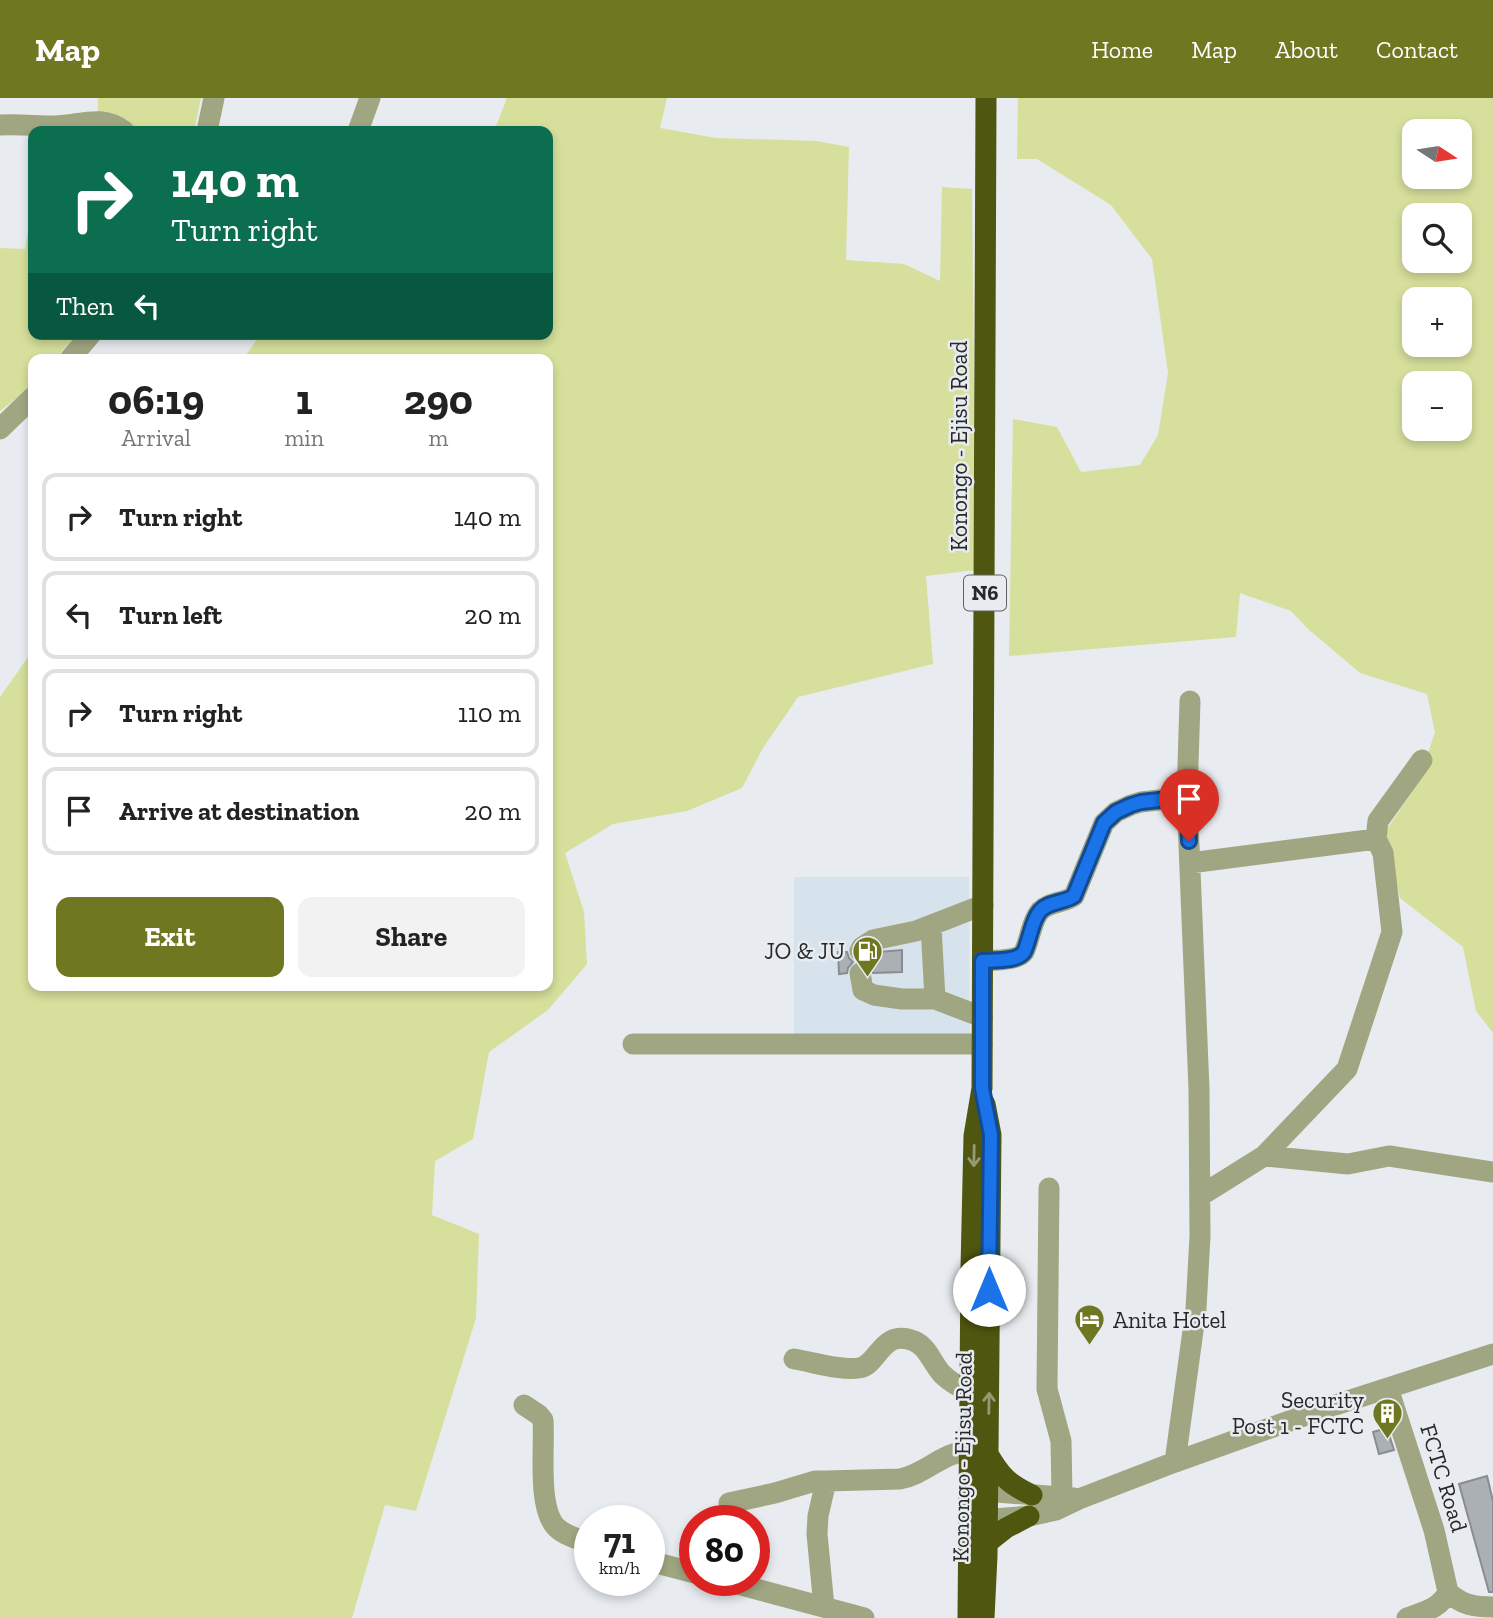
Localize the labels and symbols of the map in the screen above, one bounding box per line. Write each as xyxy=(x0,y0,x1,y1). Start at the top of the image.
north arrow xyxy=(1402,119,1472,189)
street label: Konongo - Ejisu Road xyxy=(945,340,973,551)
road number: N6 xyxy=(964,575,1006,610)
pin xyxy=(1159,769,1219,841)
fuel station icon: JO & JU xyxy=(851,934,885,978)
place label: JO & JU xyxy=(764,937,845,965)
one-way arrow xyxy=(967,1144,981,1167)
position arrow xyxy=(952,1253,1026,1327)
hotel icon: Anita Hotel xyxy=(1073,1303,1107,1347)
place label: Anita Hotel xyxy=(1113,1306,1226,1334)
street label: Konongo - Ejisu Road xyxy=(946,1351,978,1562)
place label: Security Post 1 - FCTC xyxy=(1232,1386,1364,1440)
one-way arrow xyxy=(982,1392,995,1415)
building icon: Security Post 1 - FCTC xyxy=(1370,1396,1404,1440)
street label: FCTC Road xyxy=(1414,1421,1474,1536)
speed limit sign: 80 xyxy=(679,1505,770,1596)

